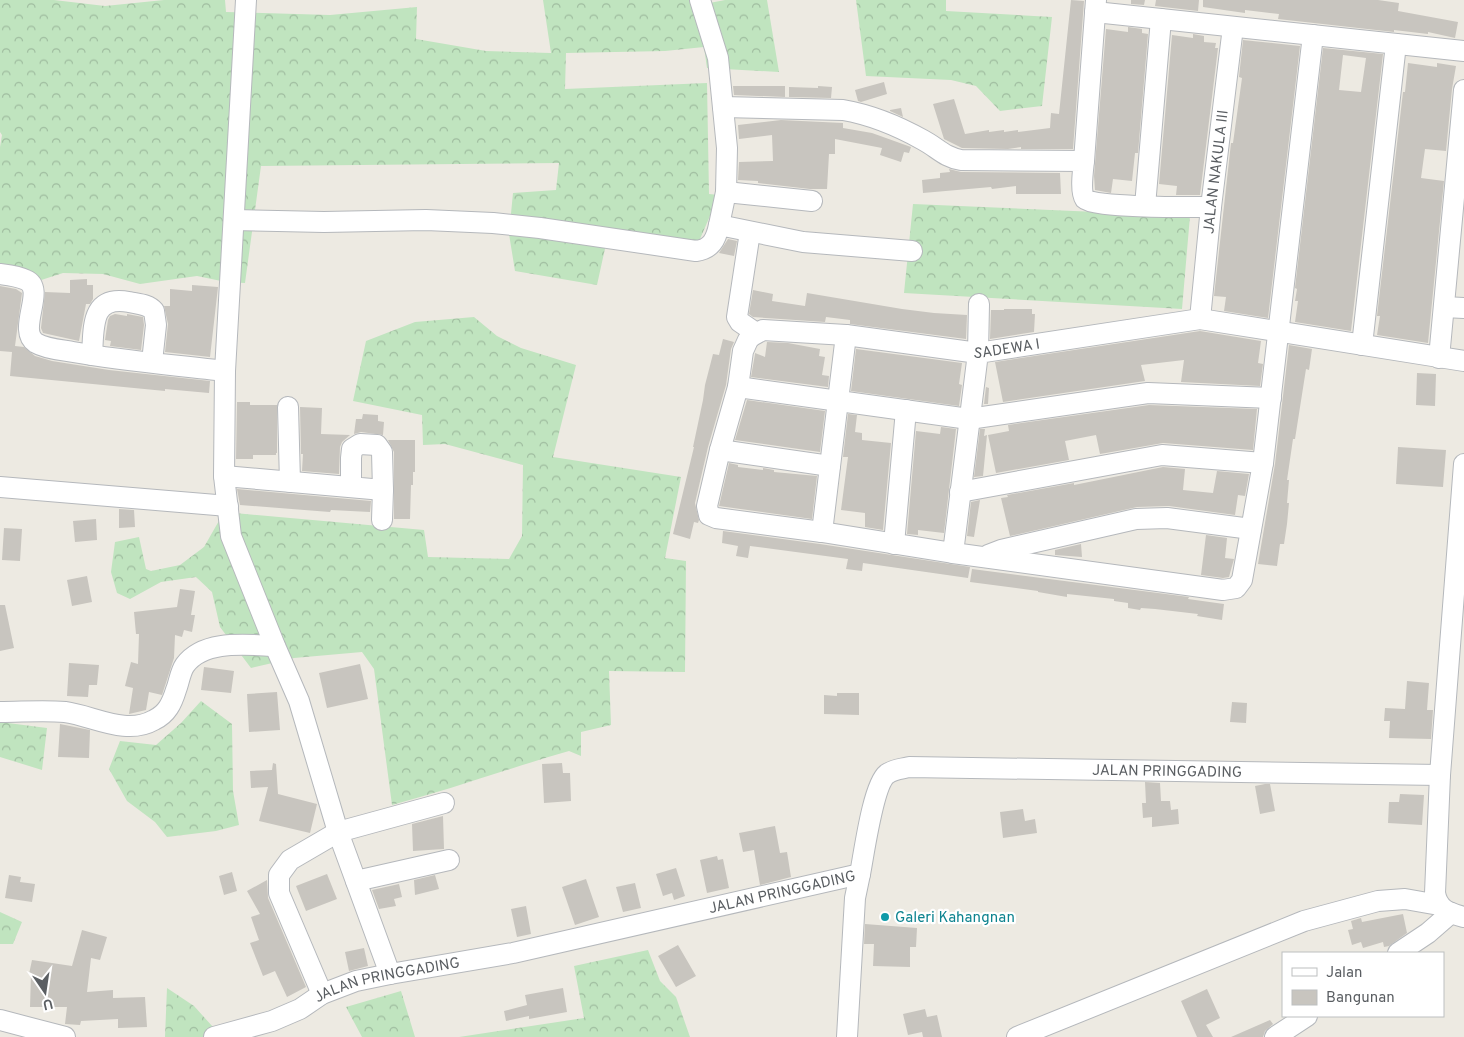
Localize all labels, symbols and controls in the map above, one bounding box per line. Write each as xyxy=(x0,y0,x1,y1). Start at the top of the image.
street label: JALAN NAKULA III xyxy=(1200,109,1234,235)
street label: SADEWA I xyxy=(972,336,1041,364)
street label: JALAN PRINGGADING xyxy=(1092,762,1242,783)
street label: JALAN PRINGGADING xyxy=(707,867,858,919)
place label: Galeri Kahangnan xyxy=(895,909,1015,928)
marker: Galeri Kahangnan xyxy=(879,911,891,923)
legend xyxy=(1282,952,1444,1017)
street label: JALAN PRINGGADING xyxy=(311,954,461,1008)
text: Jalan xyxy=(1326,964,1363,983)
north arrow xyxy=(20,967,70,1017)
text: Bangunan xyxy=(1326,989,1395,1008)
text: U xyxy=(41,994,54,1013)

